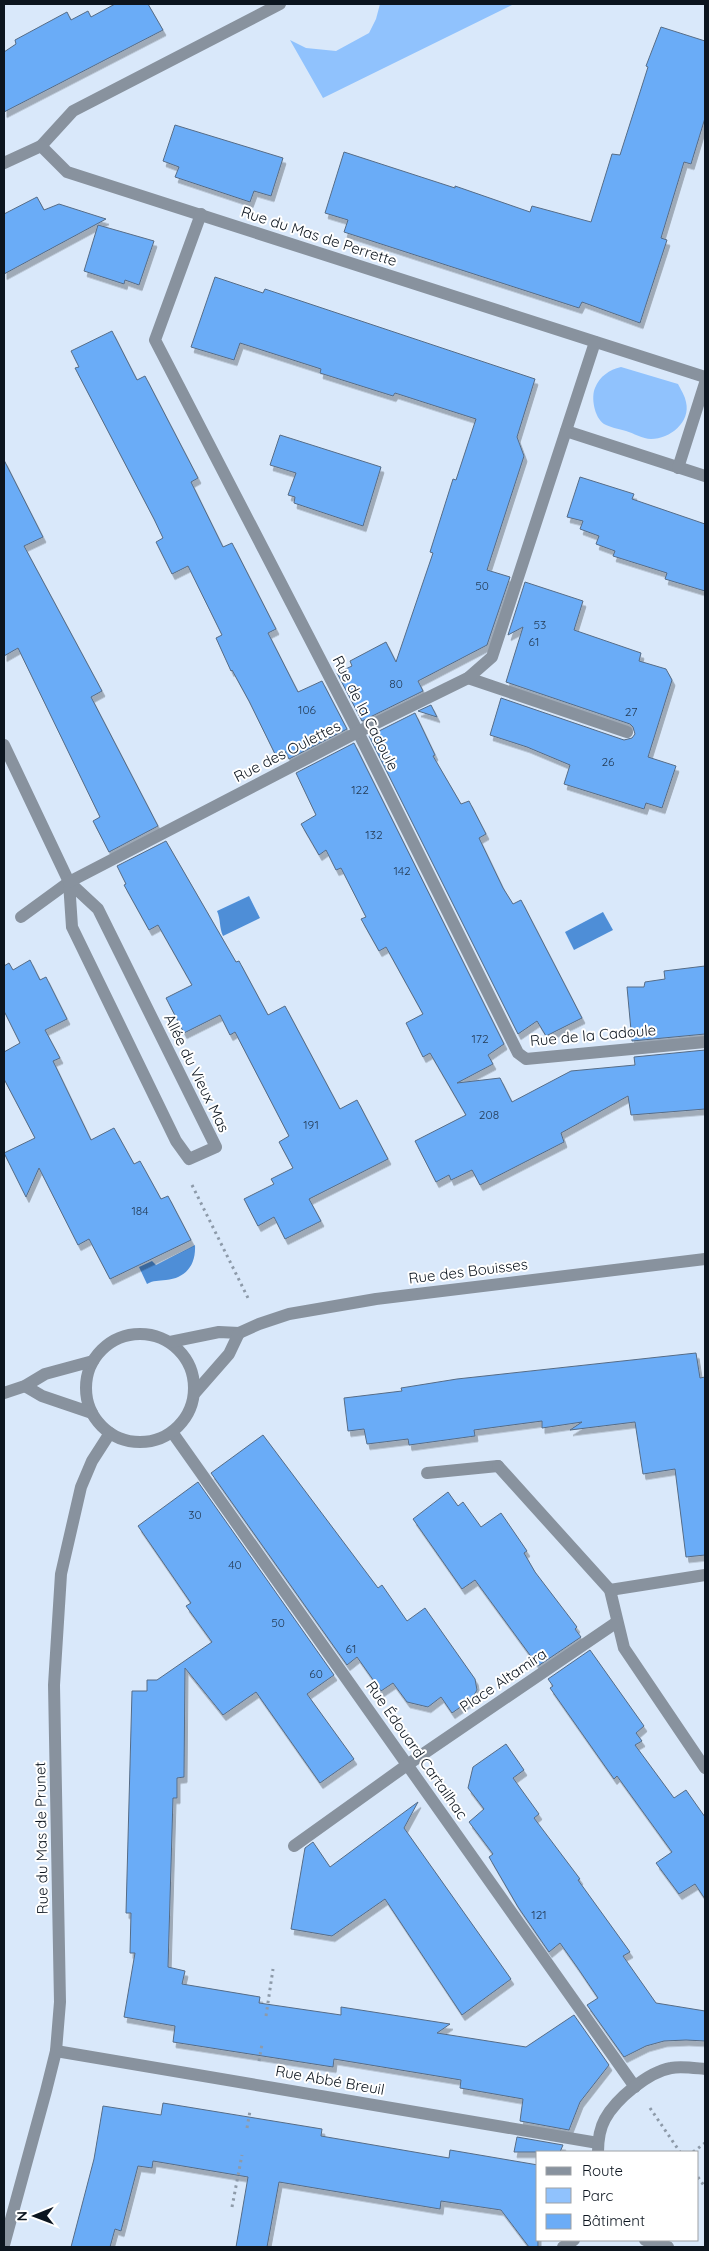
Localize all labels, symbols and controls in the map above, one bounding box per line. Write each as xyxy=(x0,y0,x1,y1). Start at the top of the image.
street label: Rue du Mas de Perrette xyxy=(239,202,399,270)
house number: 50 xyxy=(475,578,489,593)
house number: 53 xyxy=(534,617,546,632)
house number: 61 xyxy=(529,634,539,649)
street label: Rue de la Cadoule xyxy=(329,652,403,774)
house number: 80 xyxy=(389,676,403,691)
house number: 106 xyxy=(298,702,317,717)
house number: 27 xyxy=(625,704,637,719)
street label: Rue des Oulettes xyxy=(231,716,343,786)
house number: 26 xyxy=(601,754,615,769)
house number: 122 xyxy=(351,782,369,797)
house number: 132 xyxy=(365,827,383,842)
house number: 142 xyxy=(393,863,411,878)
street label: Allée du Vieux Mas xyxy=(160,1011,234,1135)
street label: Rue de la Cadoule xyxy=(529,1020,657,1050)
house number: 172 xyxy=(471,1031,489,1046)
house number: 208 xyxy=(479,1107,499,1122)
house number: 191 xyxy=(303,1117,319,1132)
house number: 184 xyxy=(131,1203,149,1218)
street label: Rue des Bouisses xyxy=(407,1254,529,1288)
house number: 30 xyxy=(188,1507,202,1522)
house number: 40 xyxy=(228,1557,242,1572)
house number: 50 xyxy=(271,1615,285,1630)
house number: 61 xyxy=(346,1641,356,1656)
street label: Place Altamira xyxy=(456,1644,550,1716)
house number: 60 xyxy=(309,1666,323,1681)
street label: Rue Édouard Cartailhac xyxy=(362,1677,472,1823)
street label: Rue du Mas de Prunet xyxy=(30,1761,52,1915)
house number: 121 xyxy=(531,1907,547,1922)
street label: Rue Abbé Breuil xyxy=(274,2061,386,2099)
legend xyxy=(536,2151,699,2241)
text: Route xyxy=(582,2161,623,2180)
text: Parc xyxy=(582,2186,613,2205)
north arrow xyxy=(10,2191,60,2241)
text: N xyxy=(13,2211,31,2222)
text: Bâtiment xyxy=(582,2211,645,2230)

